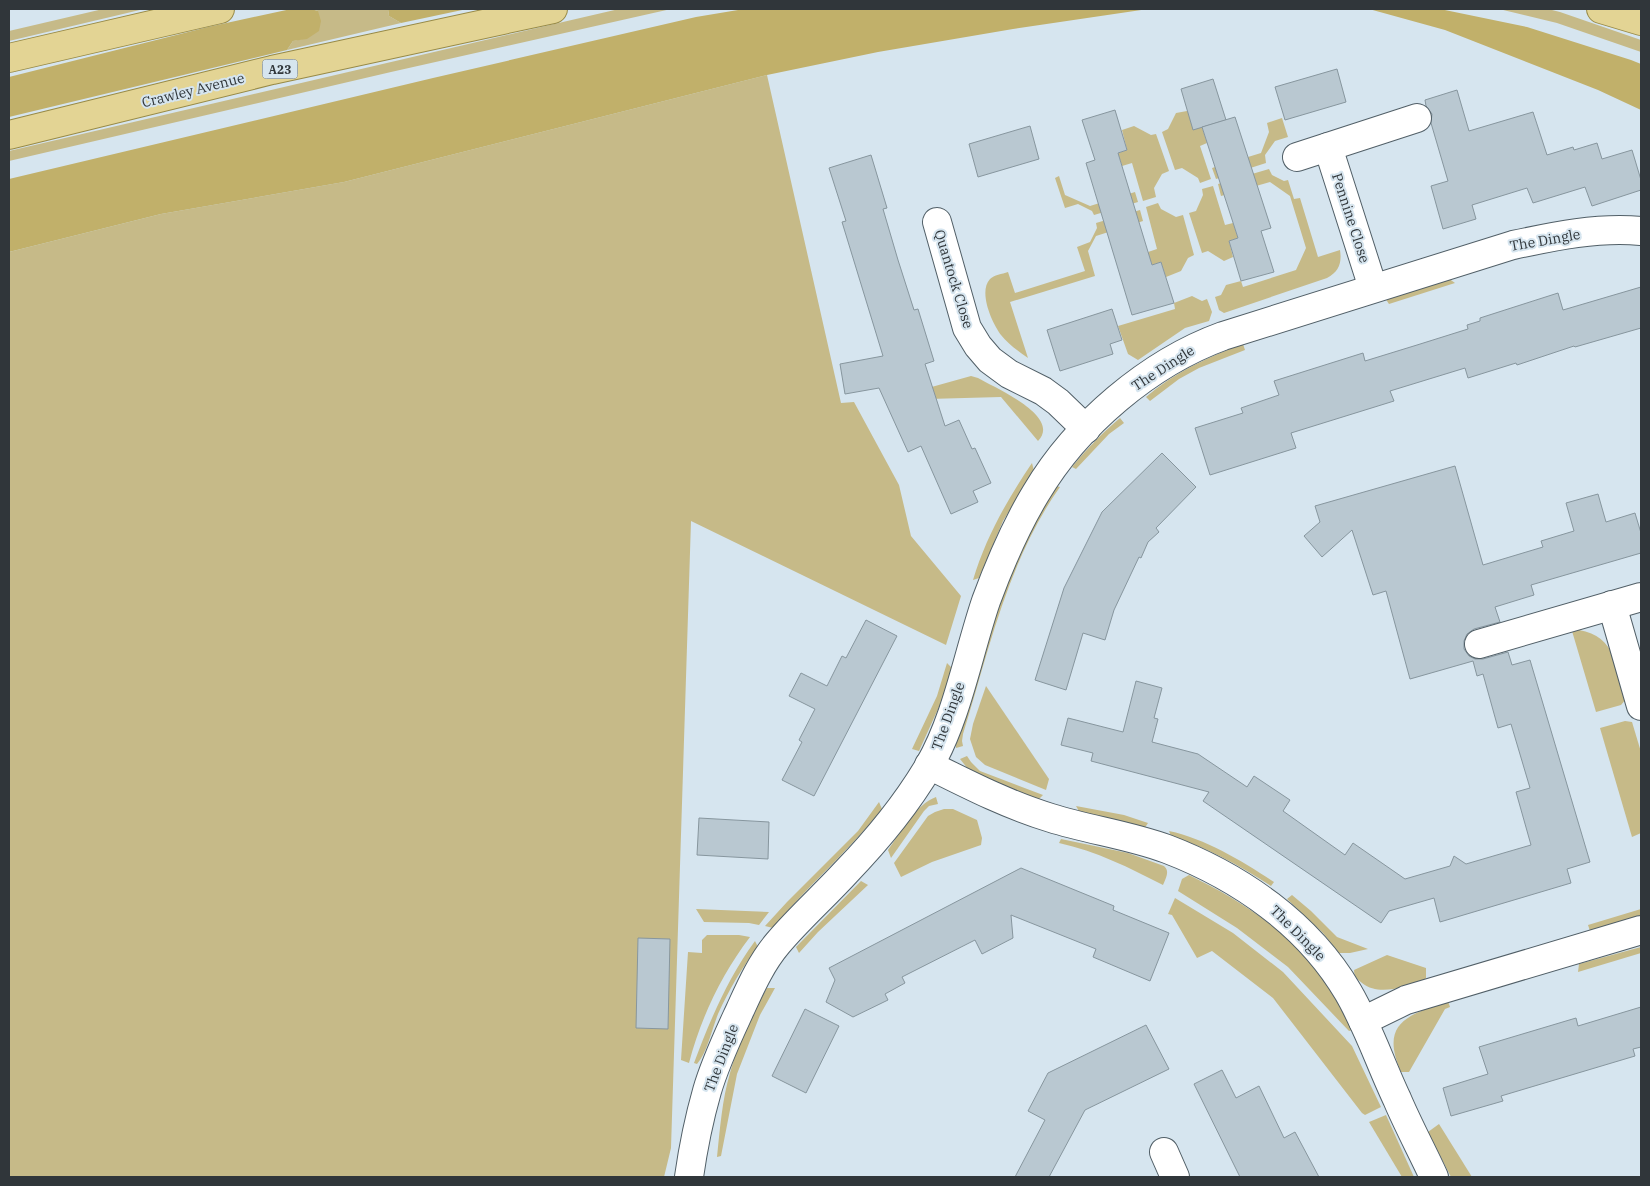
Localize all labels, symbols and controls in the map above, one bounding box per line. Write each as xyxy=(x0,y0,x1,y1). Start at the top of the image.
road number: A23 xyxy=(262,60,298,78)
street label: Crawley Avenue xyxy=(140,69,246,111)
street label: Pennine Close xyxy=(1328,171,1374,265)
street label: The Dingle xyxy=(1508,225,1582,255)
street label: Quantock Close xyxy=(930,227,978,331)
street label: The Dingle xyxy=(1128,341,1198,395)
street label: The Dingle xyxy=(927,679,969,753)
street label: The Dingle xyxy=(1266,901,1330,965)
street label: The Dingle xyxy=(700,1022,742,1094)

